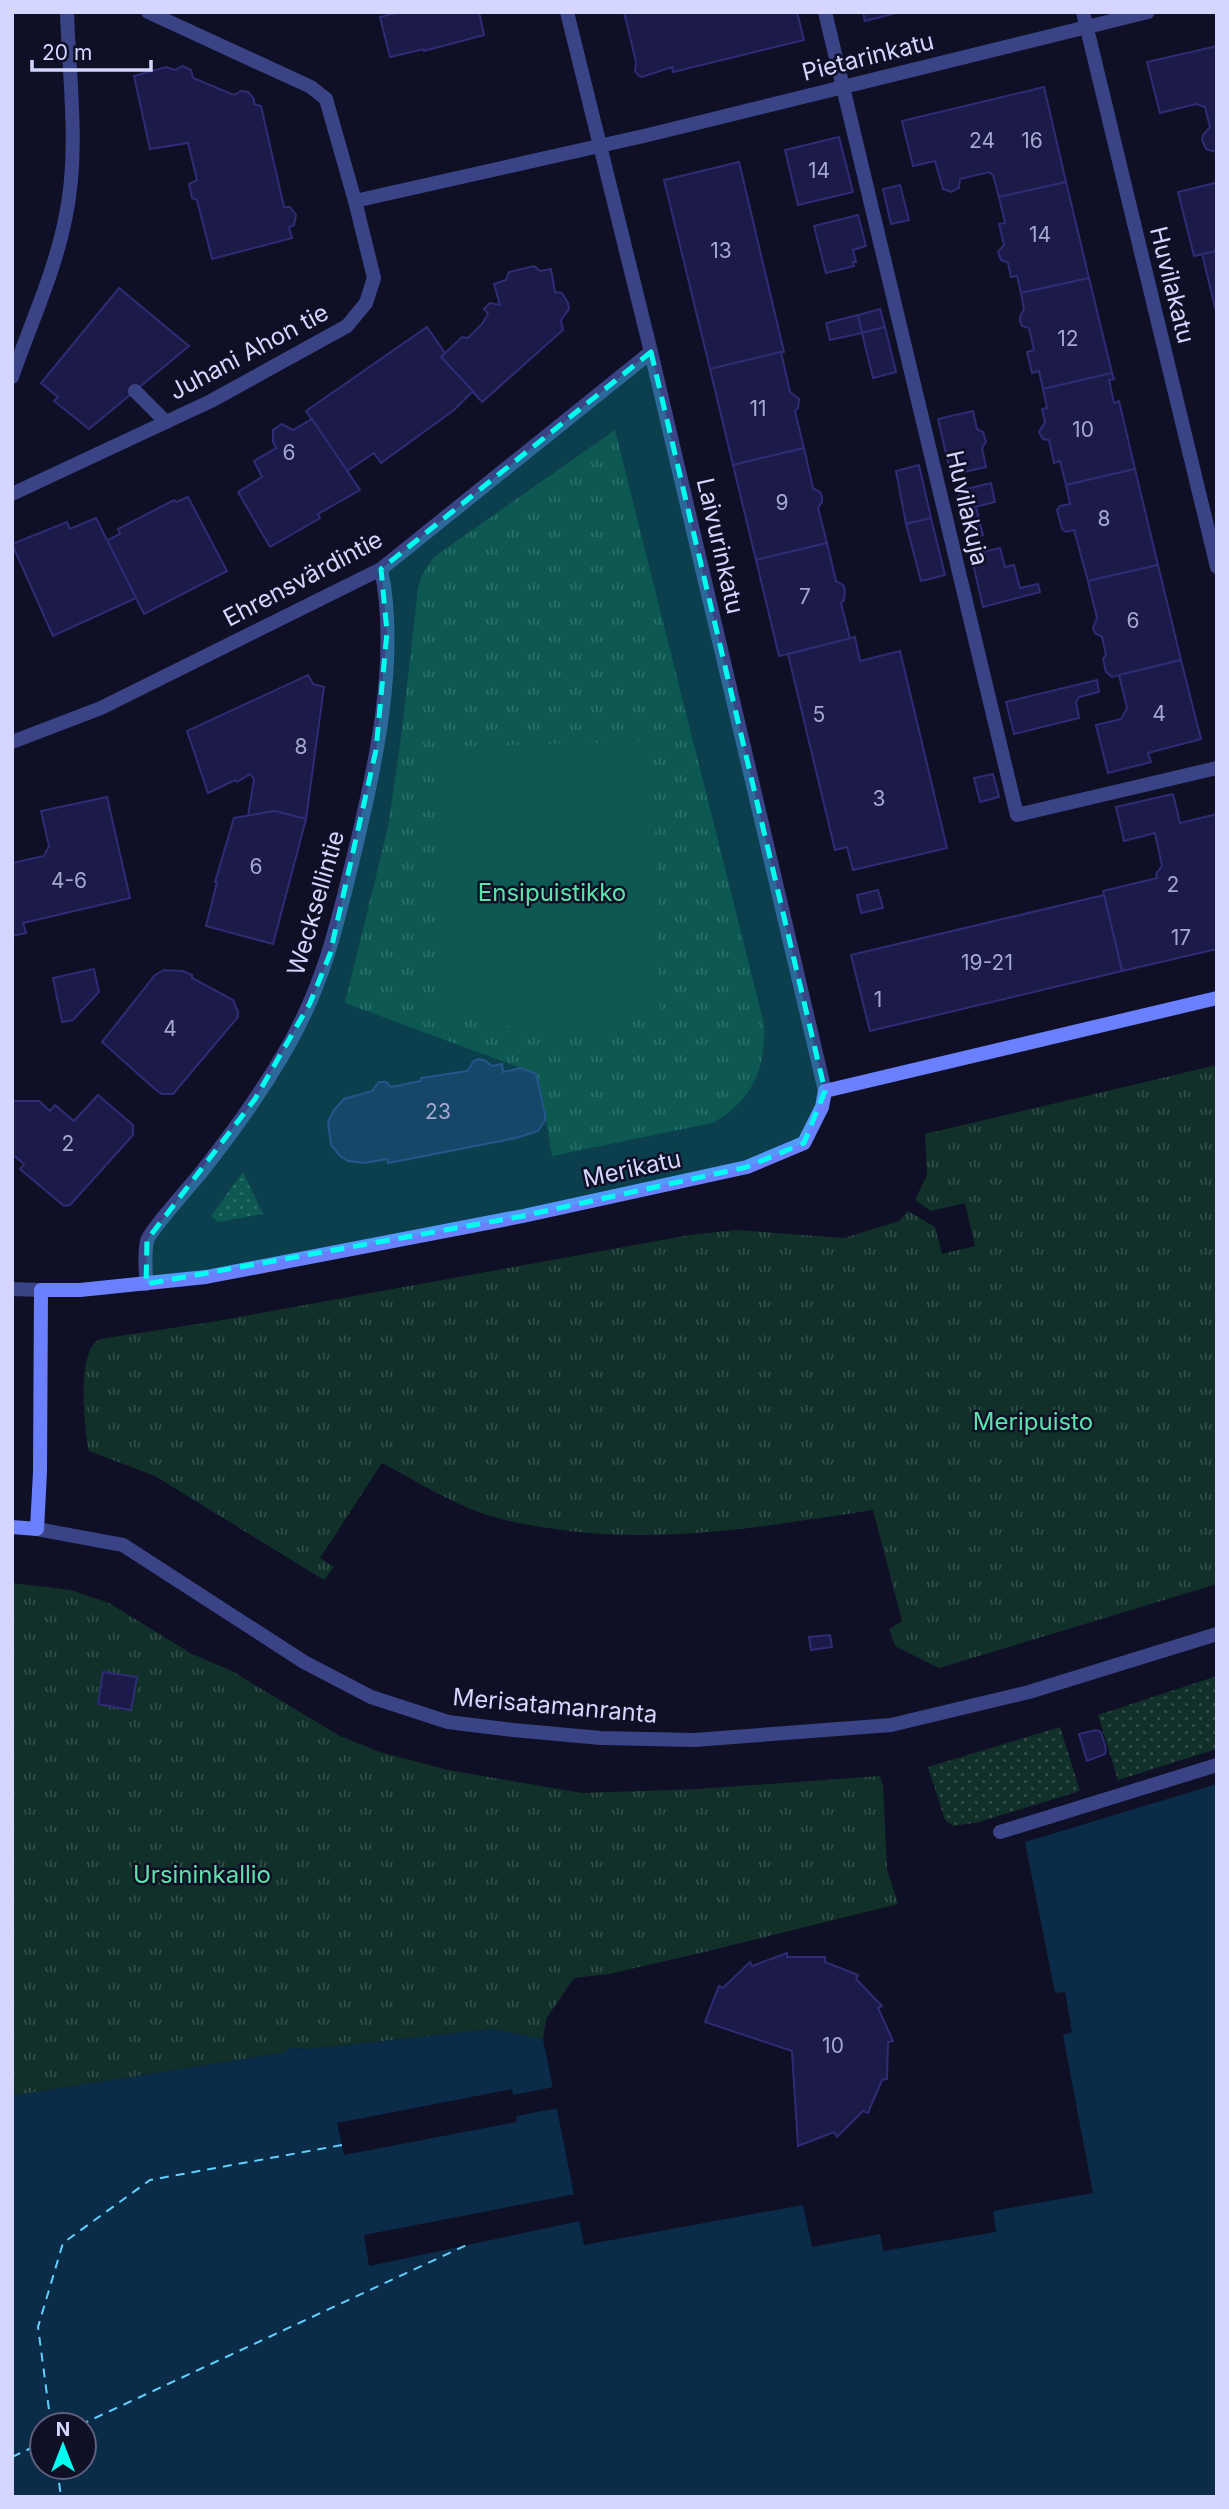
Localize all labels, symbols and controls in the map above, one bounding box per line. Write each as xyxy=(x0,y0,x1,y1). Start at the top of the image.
street label: Pietarinkatu xyxy=(799,26,937,87)
scale bar xyxy=(32,28,150,72)
text: 20 m xyxy=(42,40,92,65)
house number: 24 xyxy=(969,128,995,153)
house number: 16 xyxy=(1021,128,1043,153)
house number: 14 xyxy=(808,158,830,183)
house number: 14 xyxy=(1029,222,1051,247)
street label: Huvilakatu xyxy=(1144,223,1201,346)
house number: 13 xyxy=(710,238,732,263)
street label: Juhani Ahon tie xyxy=(164,297,333,406)
house number: 12 xyxy=(1057,326,1079,351)
house number: 11 xyxy=(749,396,767,421)
house number: 10 xyxy=(1072,417,1094,442)
house number: 6 xyxy=(282,440,296,465)
street label: Huvilakuja xyxy=(940,447,995,568)
street label: Laivurinkatu xyxy=(691,475,750,617)
house number: 9 xyxy=(775,490,789,515)
house number: 8 xyxy=(1098,506,1111,531)
street label: Ehrensvärdintie xyxy=(218,524,387,633)
house number: 7 xyxy=(799,584,811,609)
house number: 6 xyxy=(1126,608,1140,633)
house number: 4 xyxy=(1152,701,1166,726)
house number: 5 xyxy=(813,702,825,727)
house number: 8 xyxy=(295,734,308,759)
house number: 3 xyxy=(873,786,885,811)
street label: Wecksellintie xyxy=(281,827,350,979)
house number: 6 xyxy=(249,854,263,879)
house number: 4-6 xyxy=(51,868,87,893)
house number: 2 xyxy=(1167,872,1179,897)
park label: Ensipuistikko xyxy=(478,878,626,907)
house number: 17 xyxy=(1171,925,1191,950)
house number: 19-21 xyxy=(961,950,1013,975)
house number: 1 xyxy=(874,987,882,1012)
house number: 4 xyxy=(163,1016,177,1041)
house number: 23 xyxy=(425,1099,451,1124)
house number: 2 xyxy=(62,1131,74,1156)
street label: Merikatu xyxy=(580,1144,684,1193)
park label: Meripuisto xyxy=(973,1407,1093,1436)
street label: Merisatamanranta xyxy=(452,1682,659,1729)
park label: Ursininkallio xyxy=(133,1860,271,1889)
house number: 10 xyxy=(822,2033,844,2058)
north arrow xyxy=(28,2411,98,2481)
text: N xyxy=(56,2418,70,2441)

